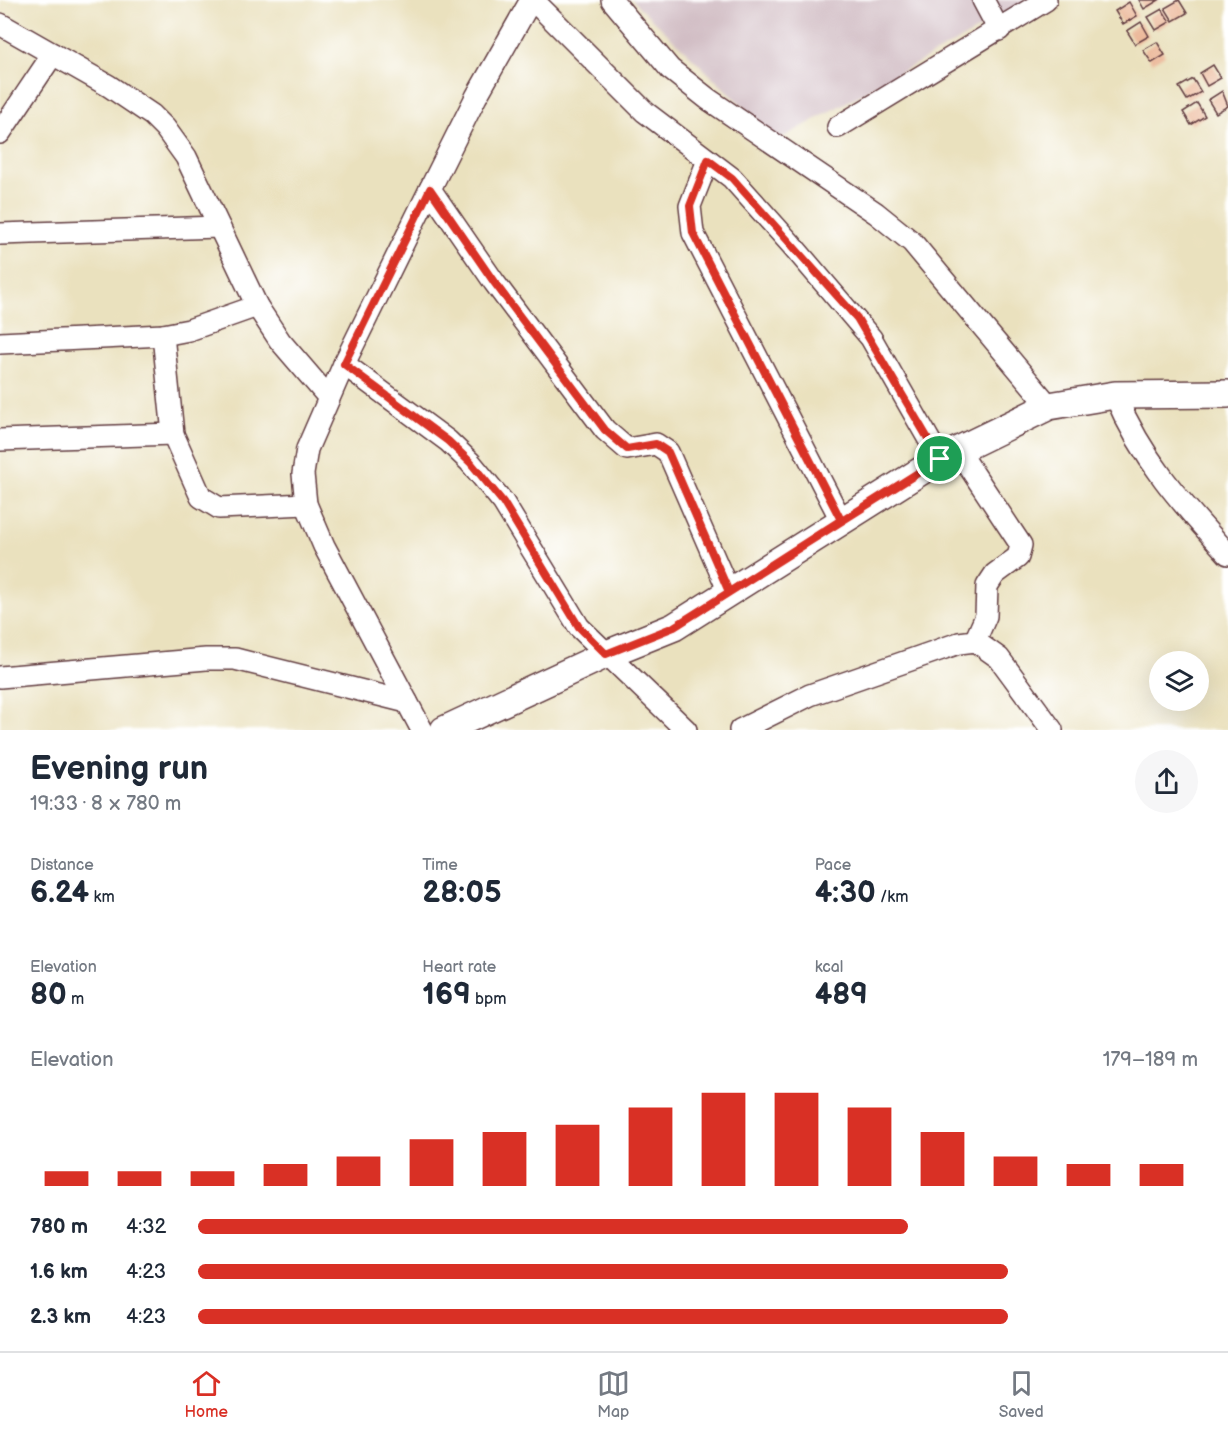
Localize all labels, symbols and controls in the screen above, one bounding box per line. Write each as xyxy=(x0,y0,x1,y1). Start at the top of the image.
pin xyxy=(914,433,965,484)
icon: arrive xyxy=(923,442,956,475)
map controls xyxy=(1149,651,1209,711)
button: layers xyxy=(1149,651,1209,711)
text: Evening run xyxy=(30,749,208,789)
button: share xyxy=(1135,750,1198,813)
text: 19:33 · 8 × 780 m xyxy=(30,792,181,816)
text: Distance xyxy=(30,856,94,875)
text: Time xyxy=(422,856,458,875)
text: Pace xyxy=(815,856,851,875)
text: 6.24 xyxy=(30,875,89,911)
text: 28:05 xyxy=(422,875,502,911)
text: 4:30 xyxy=(815,875,876,911)
text: km xyxy=(89,888,115,907)
text: /km xyxy=(876,888,908,907)
text: Elevation xyxy=(30,958,97,977)
text: Heart rate xyxy=(422,958,496,977)
text: kcal xyxy=(815,958,843,977)
text: 80 xyxy=(30,977,67,1013)
text: 169 xyxy=(422,977,471,1013)
text: 489 xyxy=(815,977,868,1013)
text: m xyxy=(67,990,84,1009)
text: bpm xyxy=(471,990,507,1009)
text: Elevation xyxy=(30,1048,113,1072)
text: 179–189 m xyxy=(1103,1048,1198,1072)
text: 780 m xyxy=(30,1215,88,1239)
text: 4:32 xyxy=(126,1215,166,1239)
text: 1.6 km xyxy=(30,1260,88,1284)
text: 4:23 xyxy=(126,1260,166,1284)
text: 2.3 km xyxy=(30,1305,91,1329)
text: 4:23 xyxy=(126,1305,166,1329)
tab: Home xyxy=(184,1367,228,1422)
tab: Map xyxy=(597,1367,630,1422)
tab: Saved xyxy=(999,1367,1044,1422)

